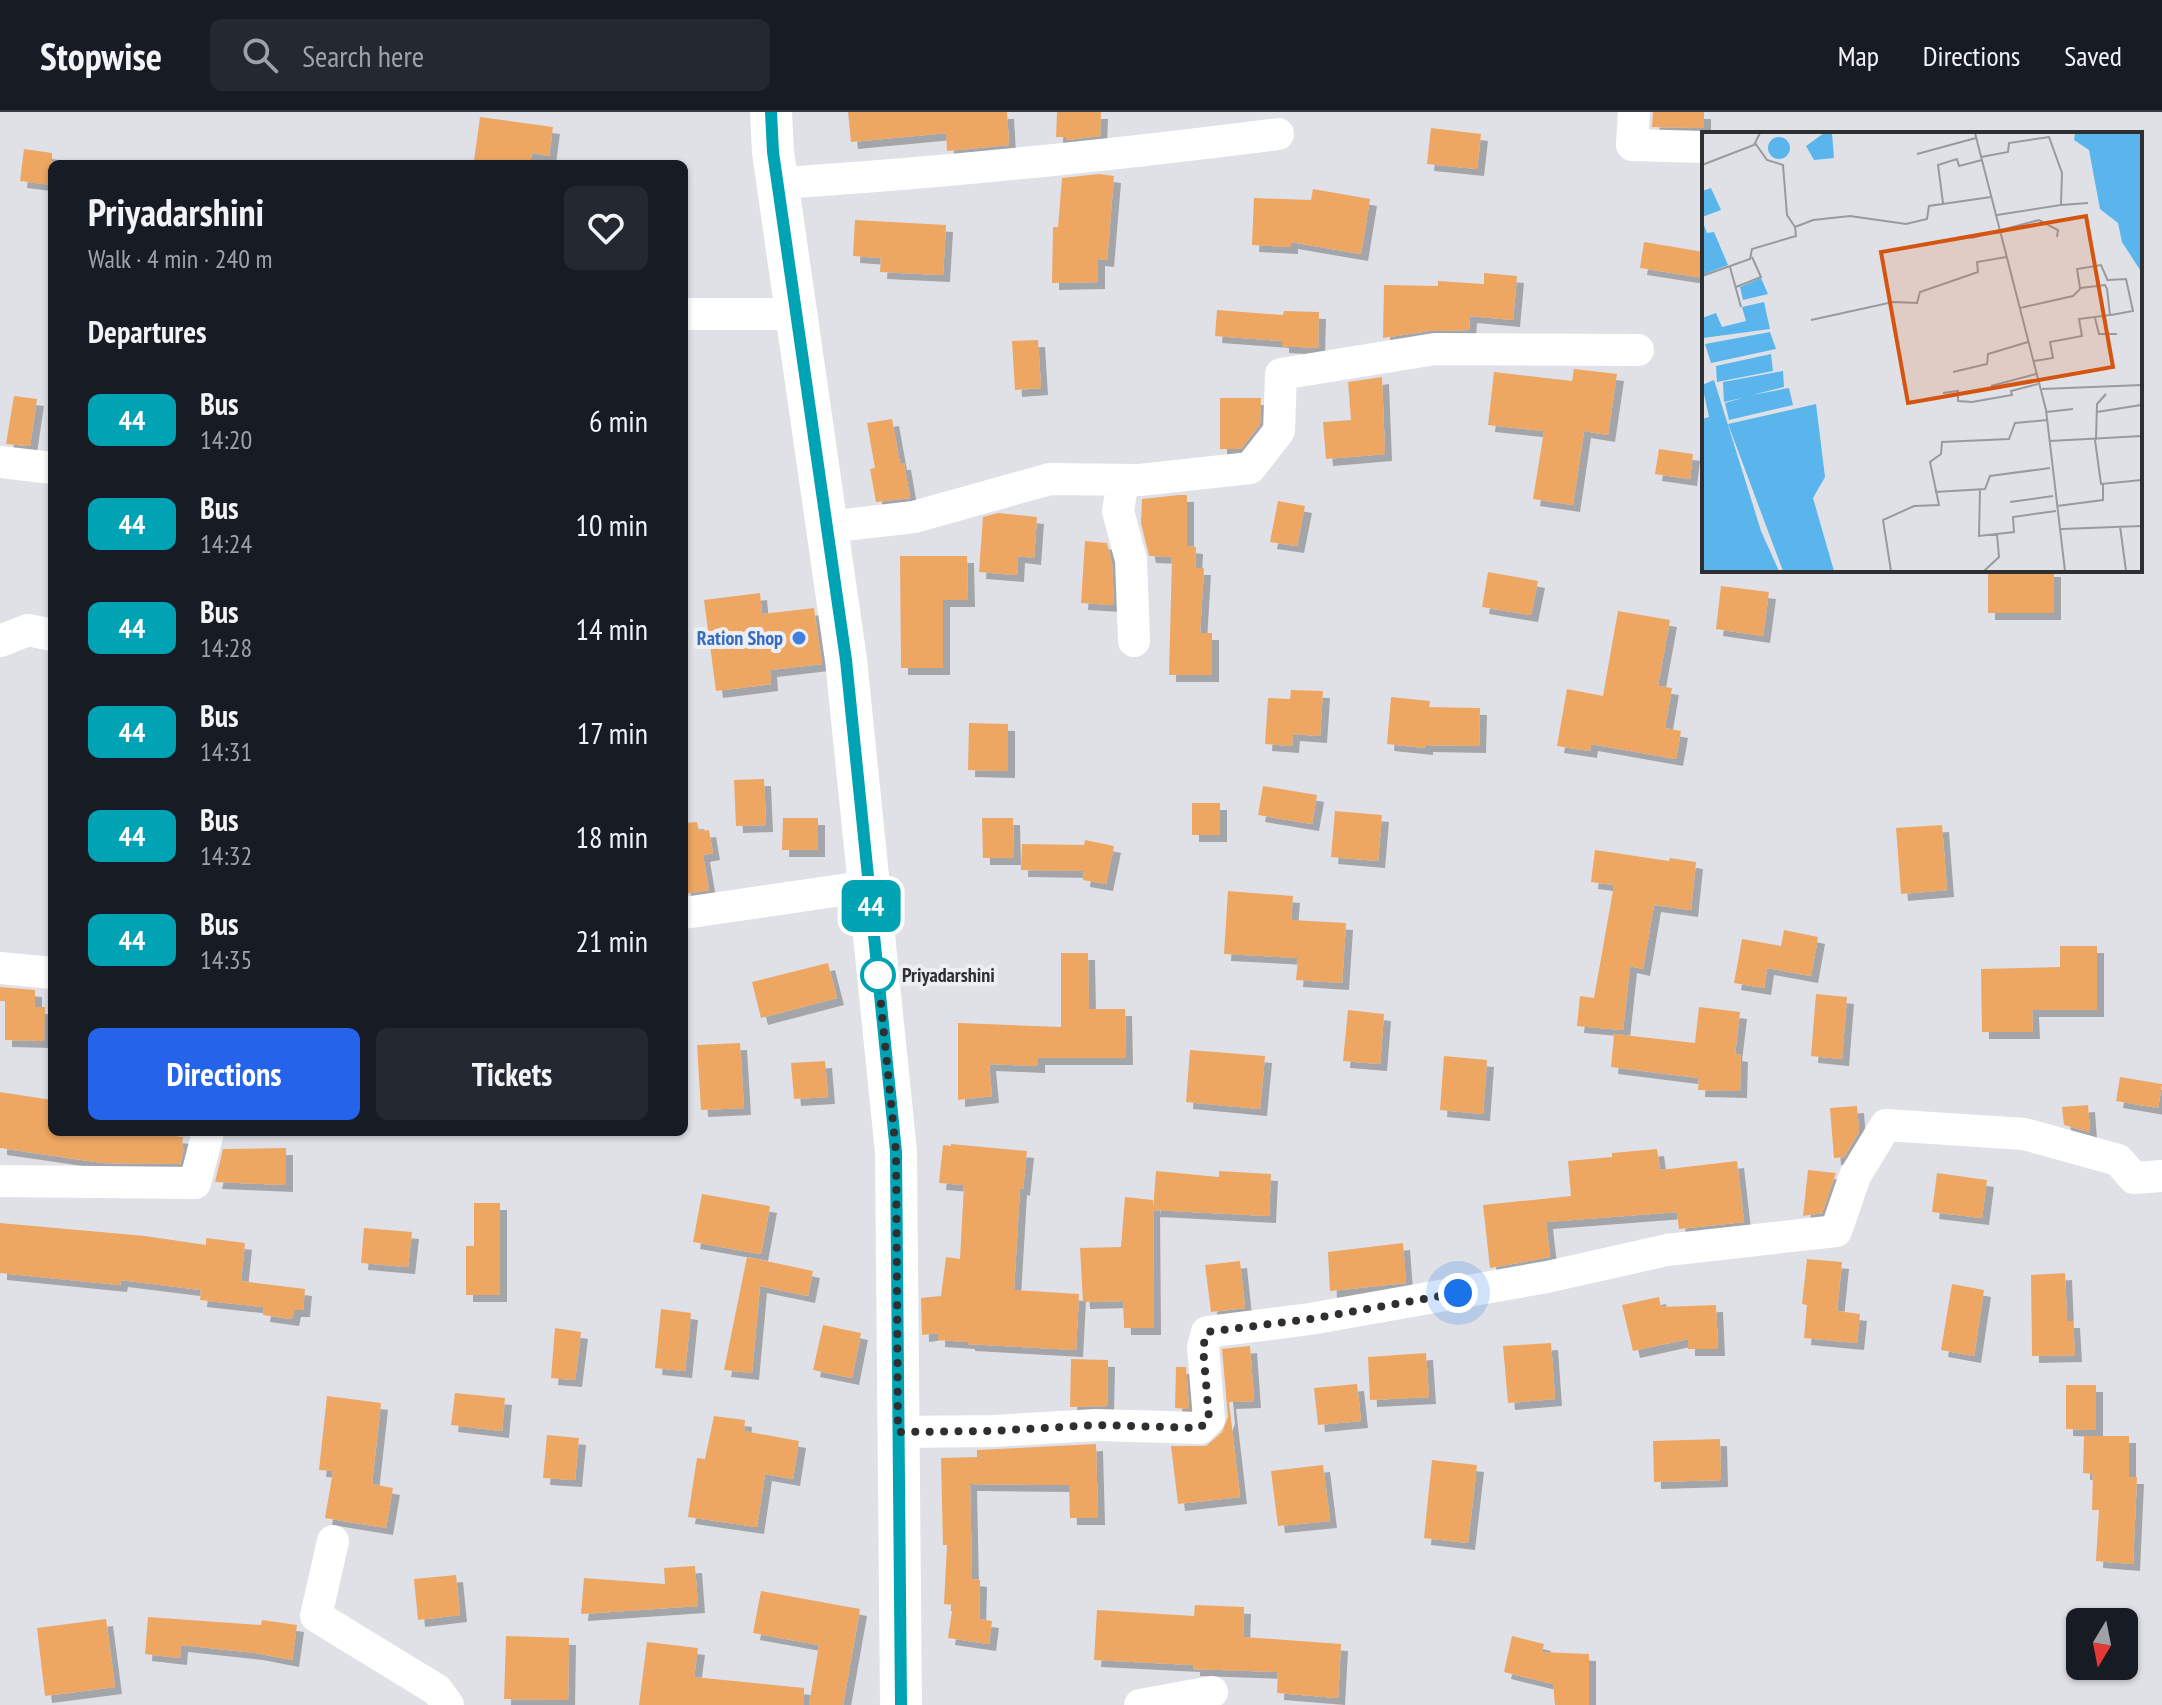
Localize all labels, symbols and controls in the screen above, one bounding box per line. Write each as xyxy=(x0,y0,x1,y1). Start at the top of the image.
search box xyxy=(210,19,770,91)
text: Stopwise xyxy=(40,31,162,80)
icon: search xyxy=(238,33,282,77)
text: Search here xyxy=(302,36,424,75)
text: Map xyxy=(1838,37,1879,74)
text: Directions xyxy=(1923,37,2020,74)
text: Saved xyxy=(2064,37,2122,74)
inset map xyxy=(1702,132,2142,572)
button: heart xyxy=(564,186,648,270)
text: Priyadarshini xyxy=(88,187,264,236)
text: Walk · 4 min · 240 m xyxy=(88,242,272,275)
text: Departures xyxy=(88,312,206,351)
text: Bus xyxy=(200,384,239,423)
text: 44 xyxy=(119,401,145,438)
text: 6 min xyxy=(589,401,648,440)
text: 14:20 xyxy=(200,423,252,456)
text: Bus xyxy=(200,488,239,527)
text: 44 xyxy=(119,505,145,542)
text: 10 min xyxy=(575,505,648,544)
text: 14:24 xyxy=(200,527,252,560)
text: Bus xyxy=(200,592,239,631)
text: 44 xyxy=(119,609,145,646)
text: 14 min xyxy=(575,609,648,648)
place label: Ration Shop xyxy=(697,625,783,651)
marker: Ration Shop xyxy=(790,629,808,647)
text: 14:28 xyxy=(200,631,252,664)
text: Bus xyxy=(200,696,239,735)
text: 44 xyxy=(119,713,145,750)
text: 17 min xyxy=(577,713,648,752)
text: 14:31 xyxy=(200,735,252,768)
text: Bus xyxy=(200,800,239,839)
text: 44 xyxy=(119,817,145,854)
text: 18 min xyxy=(575,817,648,856)
text: 14:32 xyxy=(200,839,252,872)
line badge: 44 xyxy=(835,880,907,932)
text: 44 xyxy=(858,887,884,924)
text: Bus xyxy=(200,904,239,943)
text: 44 xyxy=(119,921,145,958)
text: 21 min xyxy=(575,921,648,960)
text: 14:35 xyxy=(200,943,252,976)
marker: Priyadarshini xyxy=(861,958,895,992)
place label: Priyadarshini xyxy=(902,962,995,988)
button: Directions xyxy=(88,1028,360,1120)
button: Tickets xyxy=(376,1028,648,1120)
your location xyxy=(1438,1273,1478,1313)
north arrow xyxy=(2066,1608,2138,1680)
map controls xyxy=(2066,1608,2138,1680)

